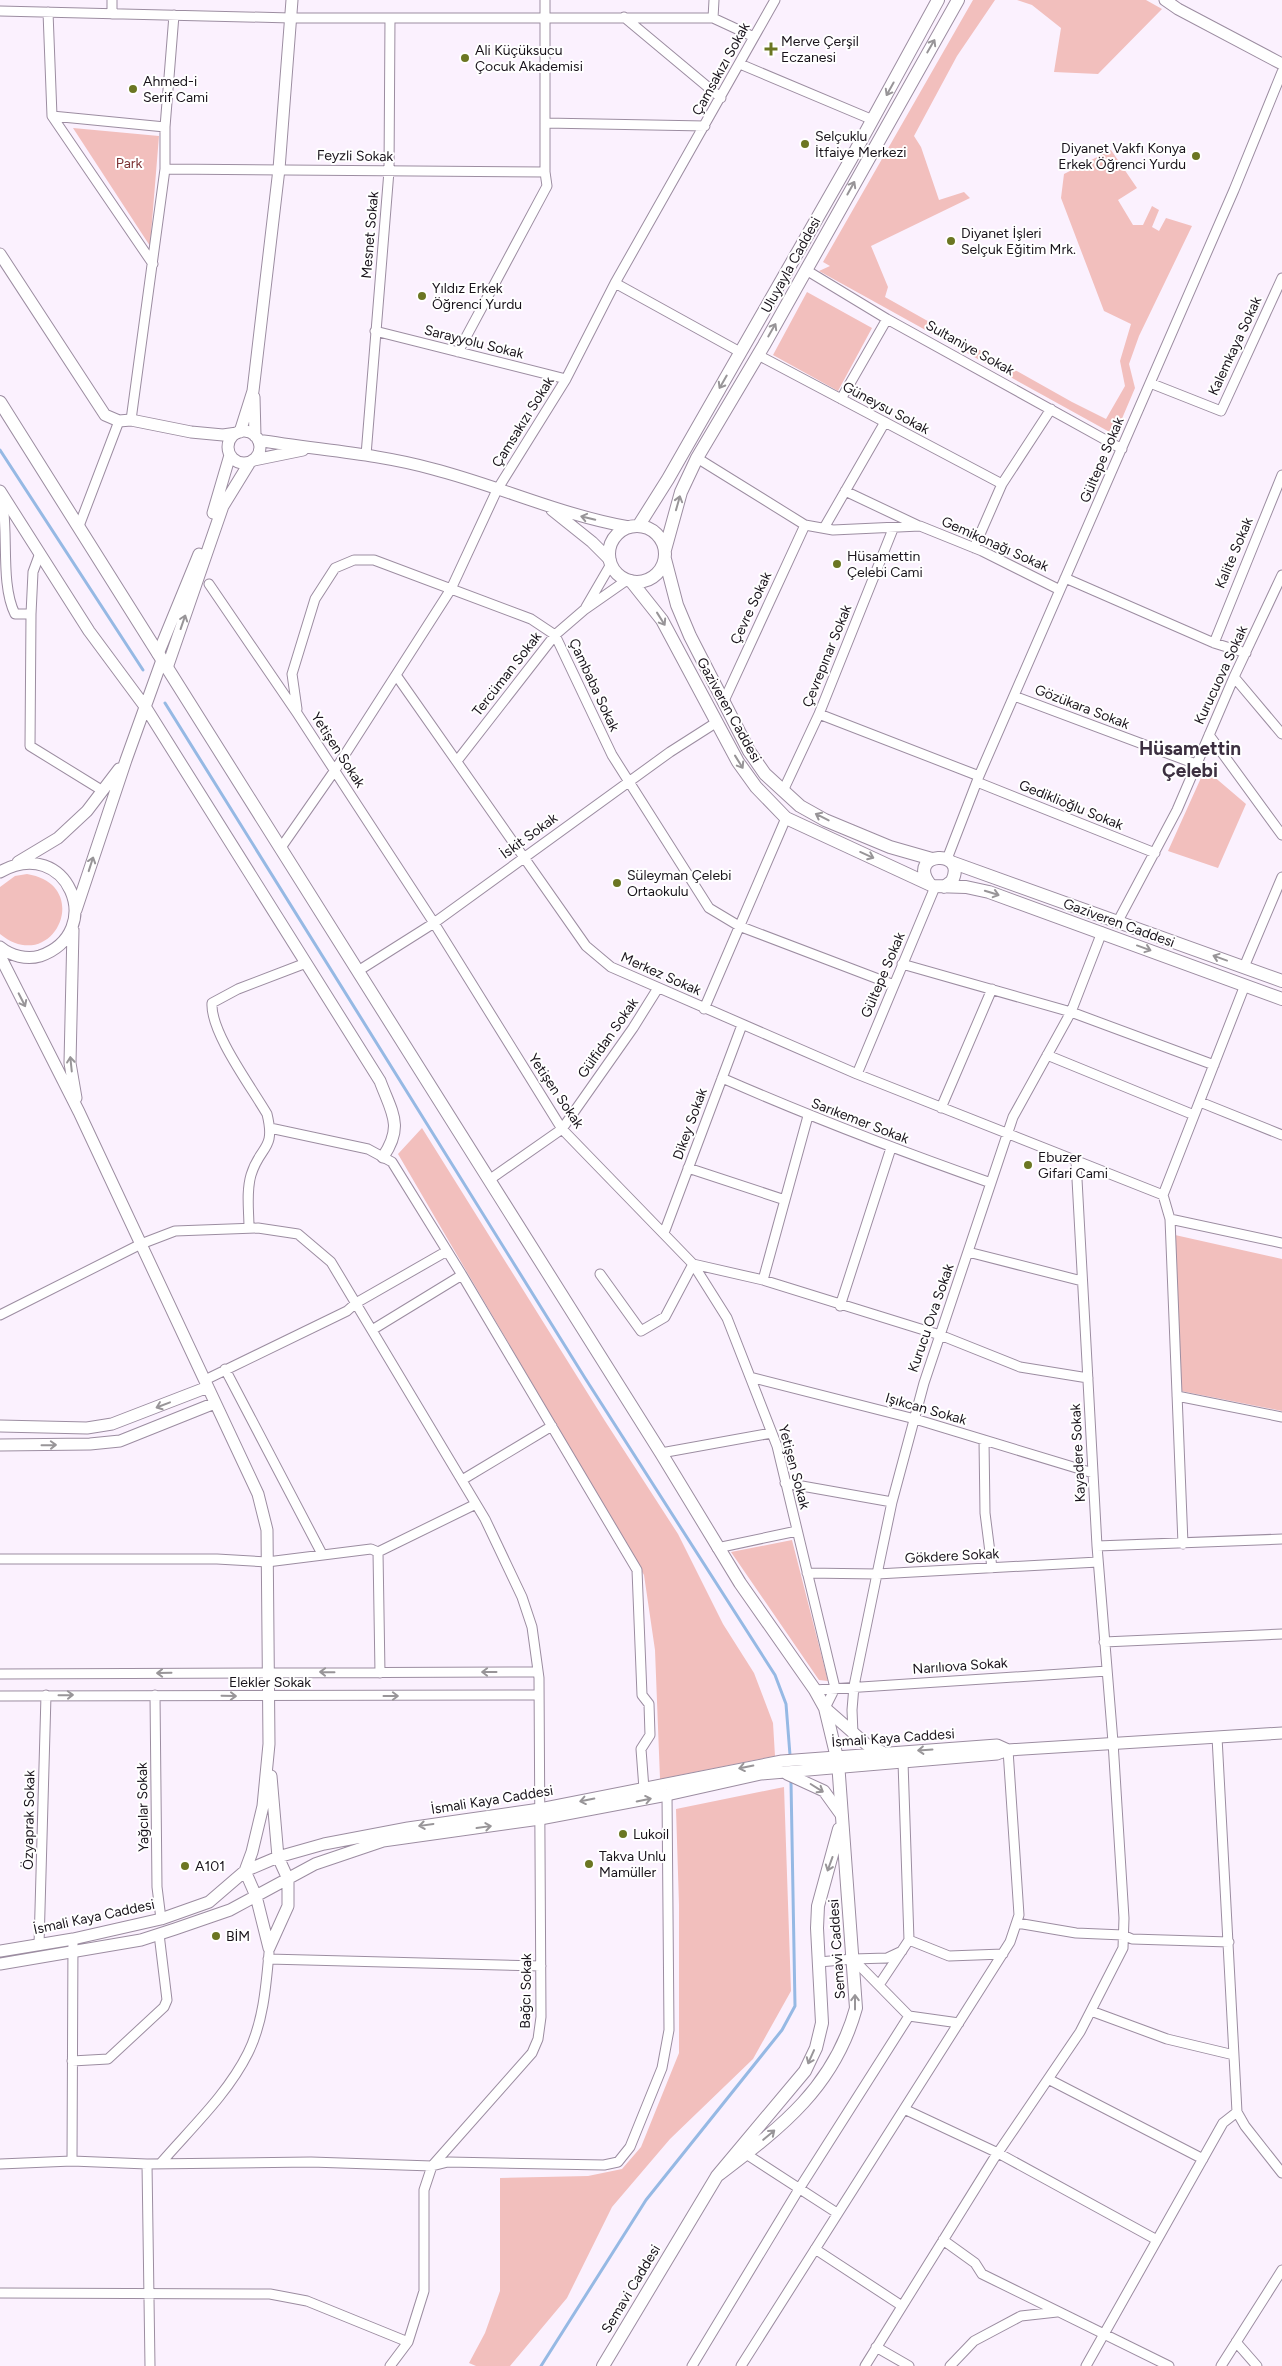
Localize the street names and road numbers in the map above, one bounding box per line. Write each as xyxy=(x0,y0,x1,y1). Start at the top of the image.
street label: Çamsakızı Sokak xyxy=(688,19,754,118)
street label: Feyzli Sokak xyxy=(317,147,393,165)
street label: Mesnet Sokak xyxy=(358,190,382,279)
street label: Uluyayla Caddesi xyxy=(758,214,824,316)
street label: Kalemkaya Sokak xyxy=(1205,294,1265,398)
street label: Sultaniye Sokak xyxy=(923,317,1017,379)
street label: Sarayyolu Sokak xyxy=(423,321,526,363)
street label: Çamsakızı Sokak xyxy=(488,373,558,470)
street label: Güneysu Sokak xyxy=(840,378,933,438)
street label: Gültepe Sokak xyxy=(1076,415,1128,505)
street label: Gemikonağı Sokak xyxy=(939,513,1051,575)
street label: Kalite Sokak xyxy=(1211,515,1257,591)
street label: Çevre Sokak xyxy=(727,569,775,647)
street label: Çevrepınar Sokak xyxy=(799,602,855,710)
street label: Kurucuova Sokak xyxy=(1191,623,1251,727)
street label: Tercüman Sokak xyxy=(469,628,545,720)
street label: Çambaba Sokak xyxy=(565,636,623,734)
street label: Gaziveren Caddesi xyxy=(693,655,765,765)
street label: Gözükara Sokak xyxy=(1032,681,1132,733)
street label: Yetişen Sokak xyxy=(307,709,369,791)
street label: Gediklioğlu Sokak xyxy=(1016,776,1126,834)
street label: İskit Sokak xyxy=(497,809,561,862)
street label: Gaziveren Caddesi xyxy=(1061,895,1177,951)
street label: Gültepe Sokak xyxy=(857,930,909,1020)
street label: Merkez Sokak xyxy=(618,949,704,999)
street label: Gülfidan Sokak xyxy=(574,995,642,1081)
street label: Yetişen Sokak xyxy=(525,1050,587,1132)
street label: Dikey Sokak xyxy=(669,1086,711,1162)
street label: Sarıkemer Sokak xyxy=(809,1095,911,1147)
street label: Kurucu Ova Sokak xyxy=(904,1261,958,1374)
street label: Işıkcan Sokak xyxy=(884,1389,969,1429)
street label: Kayadere Sokak xyxy=(1067,1403,1089,1503)
street label: Yetişen Sokak xyxy=(775,1423,813,1511)
street label: Gökdere Sokak xyxy=(904,1545,1000,1567)
street label: Narılıova Sokak xyxy=(912,1654,1008,1678)
street label: Elekler Sokak xyxy=(229,1674,311,1691)
street label: İsmali Kaya Caddesi xyxy=(831,1725,955,1751)
street label: Yağcılar Sokak xyxy=(134,1762,152,1852)
street label: Özyaprak Sokak xyxy=(20,1770,38,1870)
street label: İsmali Kaya Caddesi xyxy=(430,1782,554,1818)
street label: İsmali Kaya Caddesi xyxy=(32,1896,156,1938)
street label: Semavi Caddesi xyxy=(825,1898,849,2000)
street label: Bağcı Sokak xyxy=(517,1953,535,2029)
street label: Semavi Caddesi xyxy=(598,2242,664,2336)

